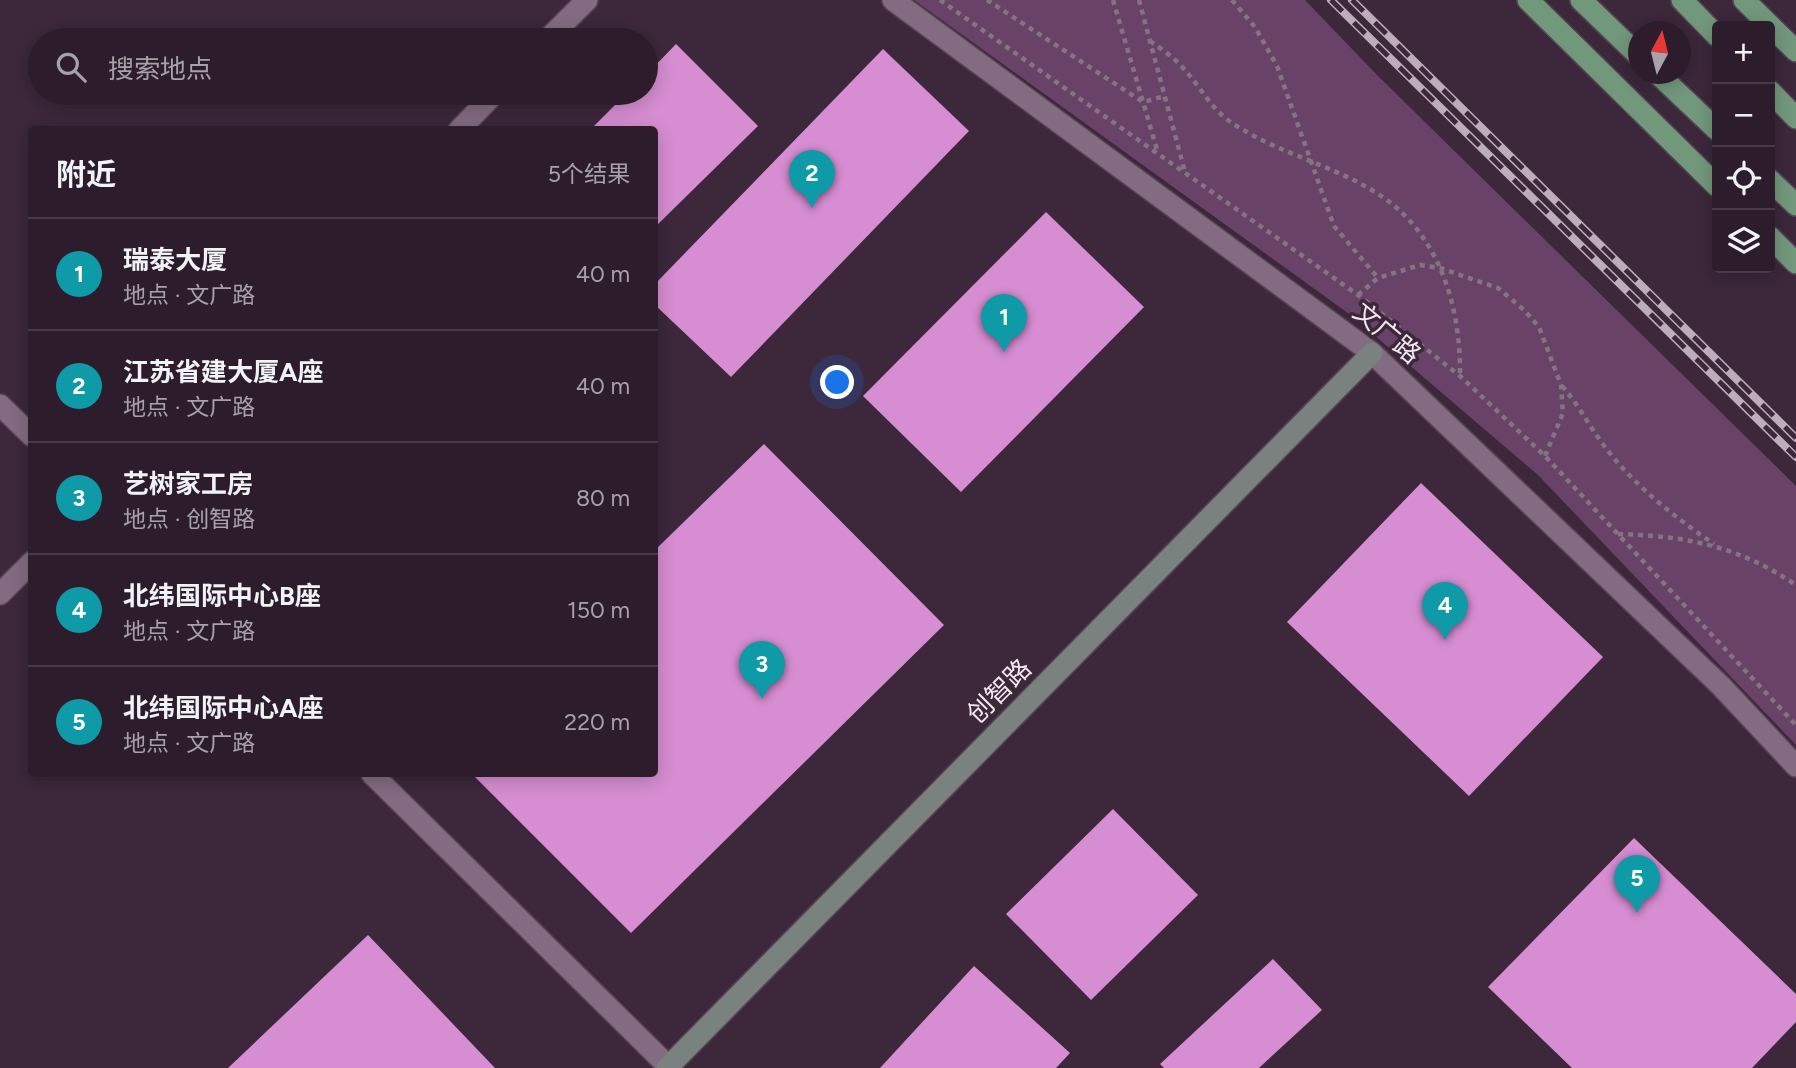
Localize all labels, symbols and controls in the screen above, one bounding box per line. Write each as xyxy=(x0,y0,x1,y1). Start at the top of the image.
north arrow xyxy=(1628,21,1691,84)
map controls xyxy=(1712,21,1775,273)
button: + xyxy=(1712,21,1775,84)
search box xyxy=(28,28,658,105)
icon: search xyxy=(52,48,90,86)
text: 搜索地点 xyxy=(108,53,212,85)
button: − xyxy=(1712,84,1775,147)
button: locate xyxy=(1712,147,1775,210)
pin: 2 xyxy=(789,150,835,208)
text: 附近 xyxy=(56,156,116,193)
text: 5个结果 xyxy=(548,160,630,188)
button: layers xyxy=(1712,210,1775,273)
text: 瑞泰大厦 xyxy=(123,244,227,276)
text: 1 xyxy=(74,260,84,288)
text: 40 m xyxy=(576,260,630,288)
text: 地点 · 文广路 xyxy=(123,281,255,309)
pin: 1 xyxy=(981,294,1027,352)
street label: 文广路 xyxy=(1347,296,1427,370)
text: 江苏省建大厦A座 xyxy=(123,356,324,388)
your location xyxy=(820,365,854,399)
text: 2 xyxy=(72,372,86,400)
text: 40 m xyxy=(576,372,630,400)
text: 地点 · 文广路 xyxy=(123,393,255,421)
text: 艺树家工房 xyxy=(123,468,253,500)
text: 3 xyxy=(73,484,85,512)
text: 80 m xyxy=(576,484,630,512)
text: 地点 · 创智路 xyxy=(123,505,255,533)
text: 北纬国际中心B座 xyxy=(123,580,321,612)
pin: 4 xyxy=(1422,582,1468,640)
text: 4 xyxy=(72,596,86,624)
text: 150 m xyxy=(567,596,630,624)
text: 地点 · 文广路 xyxy=(123,617,255,645)
pin: 3 xyxy=(739,641,785,699)
street label: 创智路 xyxy=(960,652,1038,730)
text: 北纬国际中心A座 xyxy=(123,692,324,724)
text: 5 xyxy=(72,708,86,736)
text: 220 m xyxy=(564,708,630,736)
text: 地点 · 文广路 xyxy=(123,729,255,757)
pin: 5 xyxy=(1614,855,1660,913)

